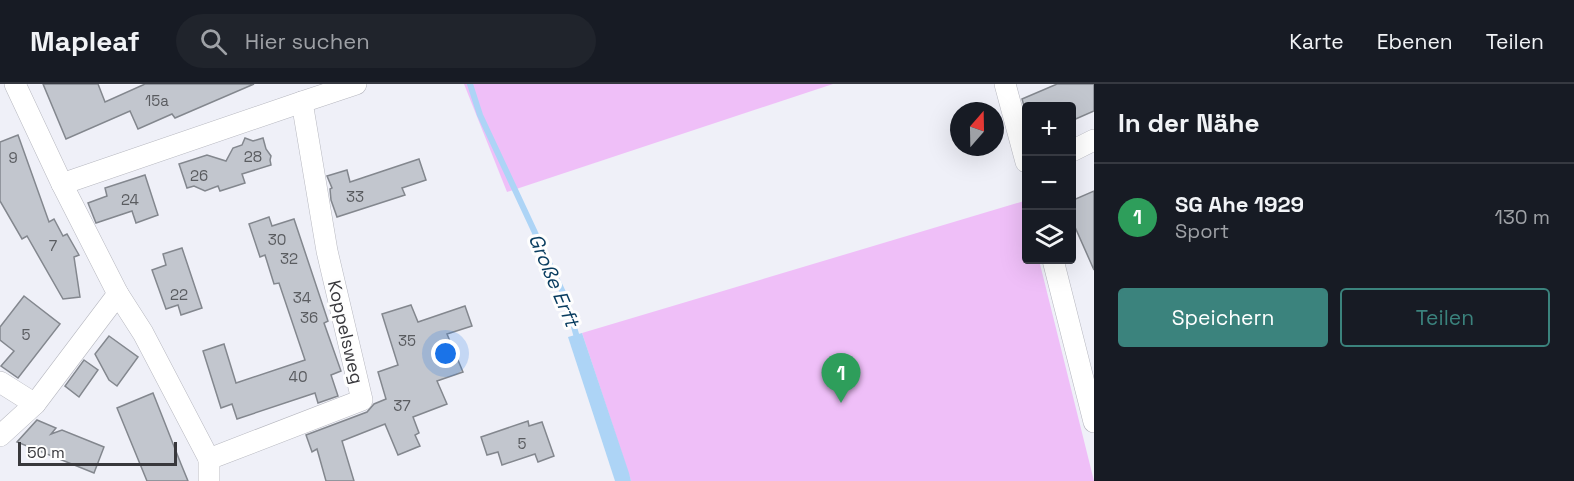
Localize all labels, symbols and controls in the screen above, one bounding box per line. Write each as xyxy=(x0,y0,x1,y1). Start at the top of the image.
search box xyxy=(176,14,596,68)
text: Mapleaf xyxy=(30,23,140,59)
icon: search xyxy=(197,25,230,58)
text: Hier suchen xyxy=(245,27,370,55)
text: Karte xyxy=(1289,28,1344,55)
text: Ebenen xyxy=(1377,28,1453,55)
text: Teilen xyxy=(1486,28,1544,55)
house number: 15a xyxy=(145,91,169,110)
north arrow xyxy=(950,102,1004,156)
map controls xyxy=(1022,102,1076,264)
button: + xyxy=(1022,102,1076,156)
text: In der Nähe xyxy=(1118,106,1259,140)
house number: 28 xyxy=(244,147,262,166)
house number: 9 xyxy=(8,148,18,167)
button: − xyxy=(1022,156,1076,210)
house number: 26 xyxy=(190,166,208,185)
house number: 33 xyxy=(346,187,364,206)
house number: 24 xyxy=(121,190,139,209)
text: SG Ahe 1929 xyxy=(1175,190,1304,218)
text: 1 xyxy=(1133,204,1142,230)
text: 130 m xyxy=(1494,204,1550,230)
button: layers xyxy=(1022,210,1076,264)
text: Sport xyxy=(1175,218,1229,244)
water label: Große Erft xyxy=(523,229,586,332)
house number: 30 xyxy=(268,230,286,249)
house number: 7 xyxy=(49,236,57,255)
house number: 32 xyxy=(280,249,298,268)
street label: Koppelsweg xyxy=(323,278,369,386)
house number: 22 xyxy=(170,285,188,304)
house number: 34 xyxy=(293,288,311,307)
button: Speichern xyxy=(1118,288,1328,347)
button: Teilen xyxy=(1340,288,1550,347)
house number: 36 xyxy=(300,308,318,327)
house number: 5 xyxy=(22,325,31,344)
house number: 35 xyxy=(398,331,416,350)
your location xyxy=(431,339,460,368)
pin: 1 xyxy=(822,354,860,403)
house number: 40 xyxy=(289,367,308,386)
house number: 37 xyxy=(393,396,411,415)
house number: 5 xyxy=(518,434,527,453)
scale bar xyxy=(18,439,177,466)
text: 50 m xyxy=(27,442,65,463)

